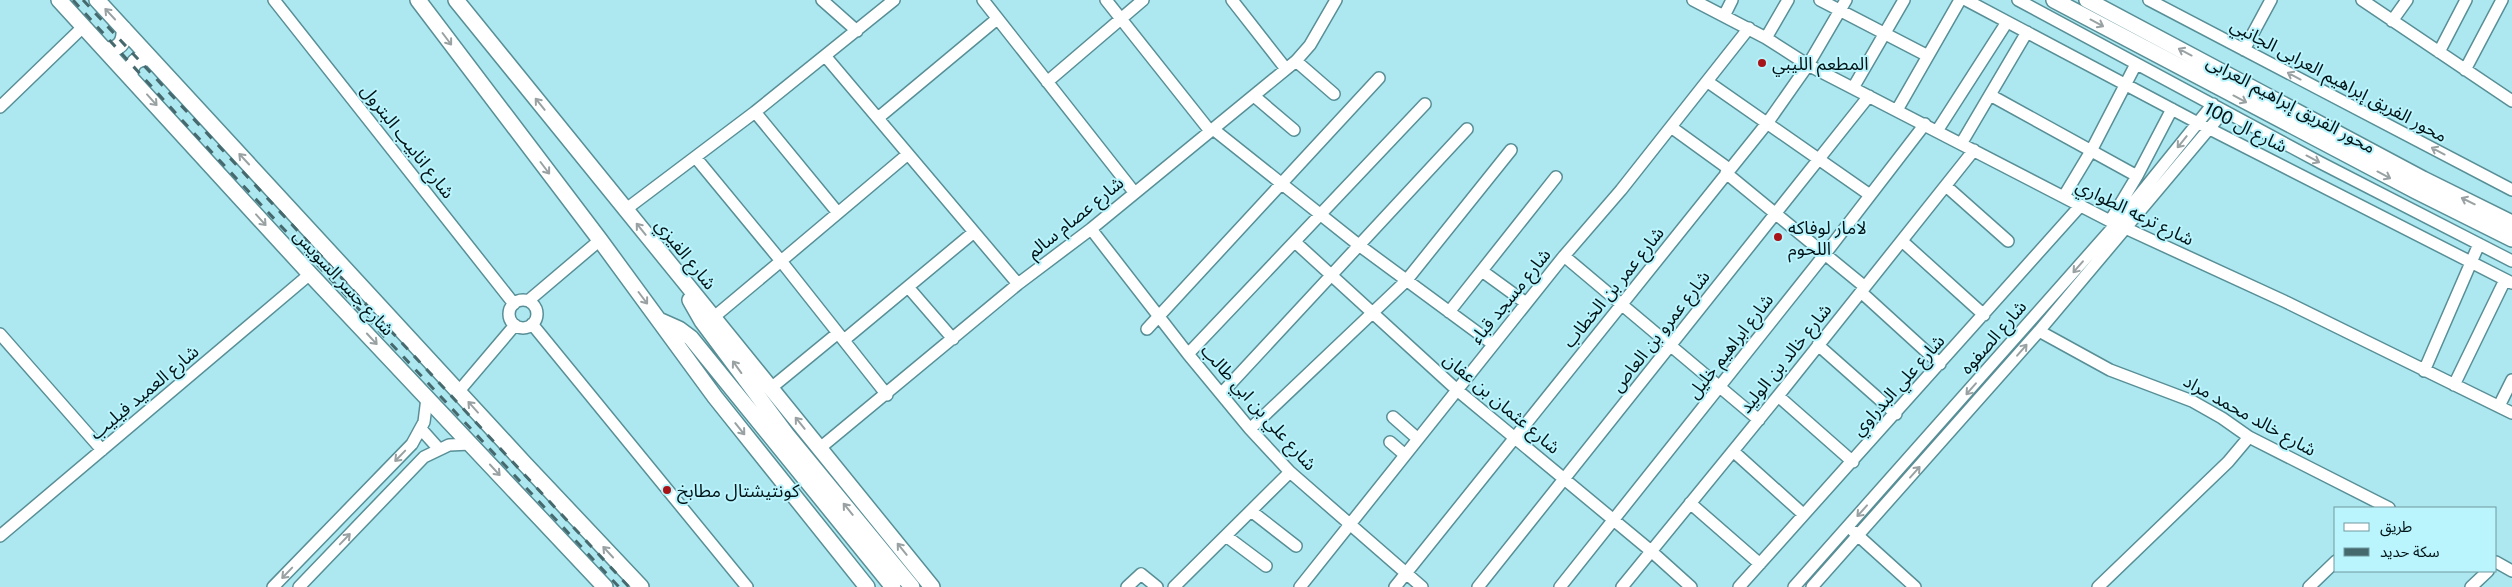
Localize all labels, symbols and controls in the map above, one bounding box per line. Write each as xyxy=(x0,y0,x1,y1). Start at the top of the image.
one-way arrow xyxy=(104,8,116,20)
street label: محور الفريق إبراهيم العرابى الجانبي xyxy=(2227,14,2451,146)
one-way arrow xyxy=(2089,19,2104,28)
one-way arrow xyxy=(442,32,453,45)
one-way arrow xyxy=(2178,47,2193,56)
street label: محور الفريق إبراهيم العرابى xyxy=(2203,50,2379,158)
place label: المطعم الليبي xyxy=(1772,53,1869,77)
marker: المطعم الليبي xyxy=(1756,57,1768,69)
one-way arrow xyxy=(2287,71,2302,80)
street label: شارع انابيب البترول xyxy=(354,80,459,205)
one-way arrow xyxy=(146,94,157,107)
one-way arrow xyxy=(2233,94,2248,104)
one-way arrow xyxy=(534,97,545,110)
street label: شارع ال 100 xyxy=(2199,97,2291,160)
one-way arrow xyxy=(2177,136,2188,149)
one-way arrow xyxy=(2431,146,2446,155)
one-way arrow xyxy=(238,153,250,166)
one-way arrow xyxy=(2305,155,2320,164)
one-way arrow xyxy=(540,161,551,174)
one-way arrow xyxy=(2377,170,2392,180)
street label: شارع عصام سالم xyxy=(1023,172,1130,265)
street label: شارع ترعه الطواري xyxy=(2071,174,2197,253)
one-way arrow xyxy=(2461,196,2476,205)
one-way arrow xyxy=(255,214,267,227)
street label: شارع الفيزي xyxy=(648,214,721,296)
place label: لامار لوفاكه اللحوم xyxy=(1788,217,1867,263)
street label: شارع عمر بن الخطاب xyxy=(1558,222,1671,354)
one-way arrow xyxy=(636,223,647,236)
street label: شارع جسر السويس xyxy=(286,224,399,342)
marker: لامار لوفاكه اللحوم xyxy=(1772,231,1784,243)
street label: شارع مسجد قباء xyxy=(1465,244,1558,350)
one-way arrow xyxy=(2072,261,2084,274)
street label: شارع عمرو بن العاص xyxy=(1606,266,1717,398)
street label: شارع ابراهيم خليل xyxy=(1683,290,1781,405)
one-way arrow xyxy=(638,291,648,305)
street label: شارع الصفوه xyxy=(1955,296,2034,381)
street label: شارع خالد بن الوليد xyxy=(1734,299,1839,419)
street label: شارع علي البدراوي xyxy=(1847,330,1952,442)
one-way arrow xyxy=(366,333,378,346)
street label: شارع العميد فيليب xyxy=(85,340,205,447)
street label: شارع علي بن ابي طالب xyxy=(1194,340,1321,477)
one-way arrow xyxy=(2016,344,2028,357)
street label: شارع عثمان بن عفان xyxy=(1437,348,1564,461)
one-way arrow xyxy=(731,361,742,374)
street label: شارع خالد محمد مراد xyxy=(2178,370,2320,464)
one-way arrow xyxy=(1965,383,1976,396)
one-way arrow xyxy=(467,400,479,413)
one-way arrow xyxy=(794,417,805,430)
one-way arrow xyxy=(735,422,745,436)
one-way arrow xyxy=(394,450,406,463)
one-way arrow xyxy=(489,464,501,477)
one-way arrow xyxy=(1909,466,1921,479)
place label: كونتيشتال مطابخ xyxy=(677,480,800,504)
marker: كونتيشتال مطابخ xyxy=(661,484,673,496)
one-way arrow xyxy=(842,503,853,516)
one-way arrow xyxy=(1857,504,1868,517)
legend xyxy=(2334,507,2497,572)
text: طريق xyxy=(2380,518,2412,537)
one-way arrow xyxy=(339,533,351,546)
one-way arrow xyxy=(896,543,907,556)
text: سكة حديد xyxy=(2380,543,2440,560)
one-way arrow xyxy=(602,545,614,558)
one-way arrow xyxy=(281,566,293,579)

